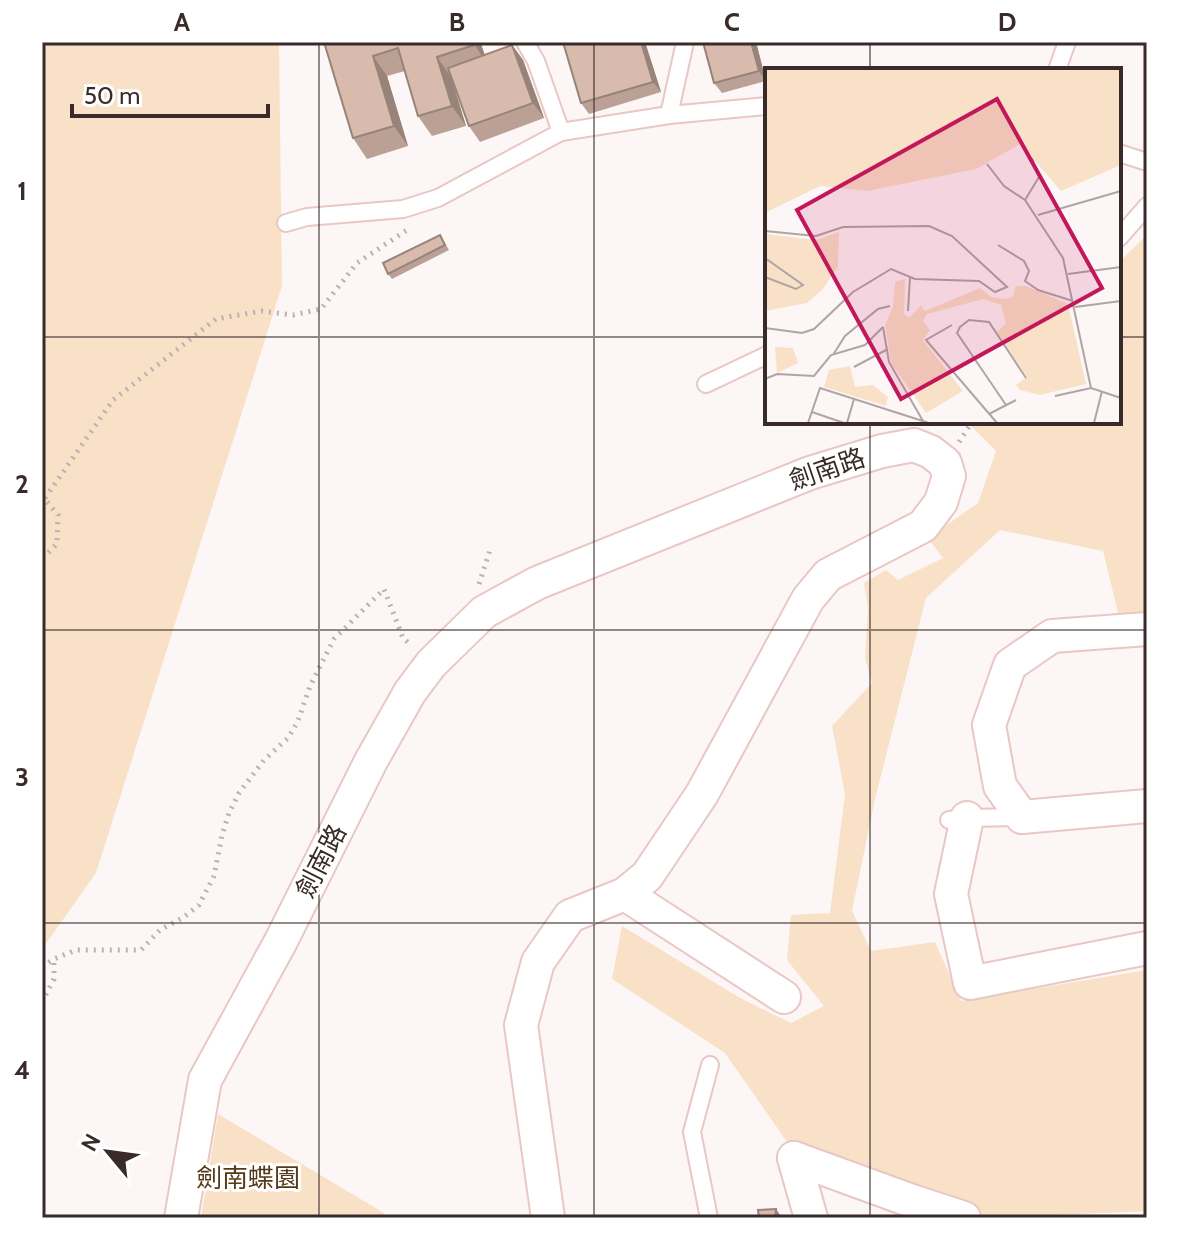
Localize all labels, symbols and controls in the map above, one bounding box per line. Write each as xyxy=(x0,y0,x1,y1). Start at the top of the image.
text: A xyxy=(174,6,191,38)
text: B xyxy=(449,6,465,38)
text: C xyxy=(724,6,740,38)
text: D xyxy=(998,6,1016,38)
scale bar xyxy=(72,68,268,118)
inset map xyxy=(765,68,1121,424)
text: 50 m xyxy=(84,81,140,110)
text: 1 xyxy=(17,175,27,207)
street label: 劍南路 xyxy=(785,441,869,497)
text: 2 xyxy=(15,468,29,500)
text: 3 xyxy=(15,761,29,793)
street label: 劍南路 xyxy=(289,819,353,903)
text: 4 xyxy=(14,1054,30,1086)
north arrow xyxy=(68,1112,148,1192)
text: N xyxy=(75,1129,107,1156)
park label: 劍南蝶園 xyxy=(196,1162,300,1194)

